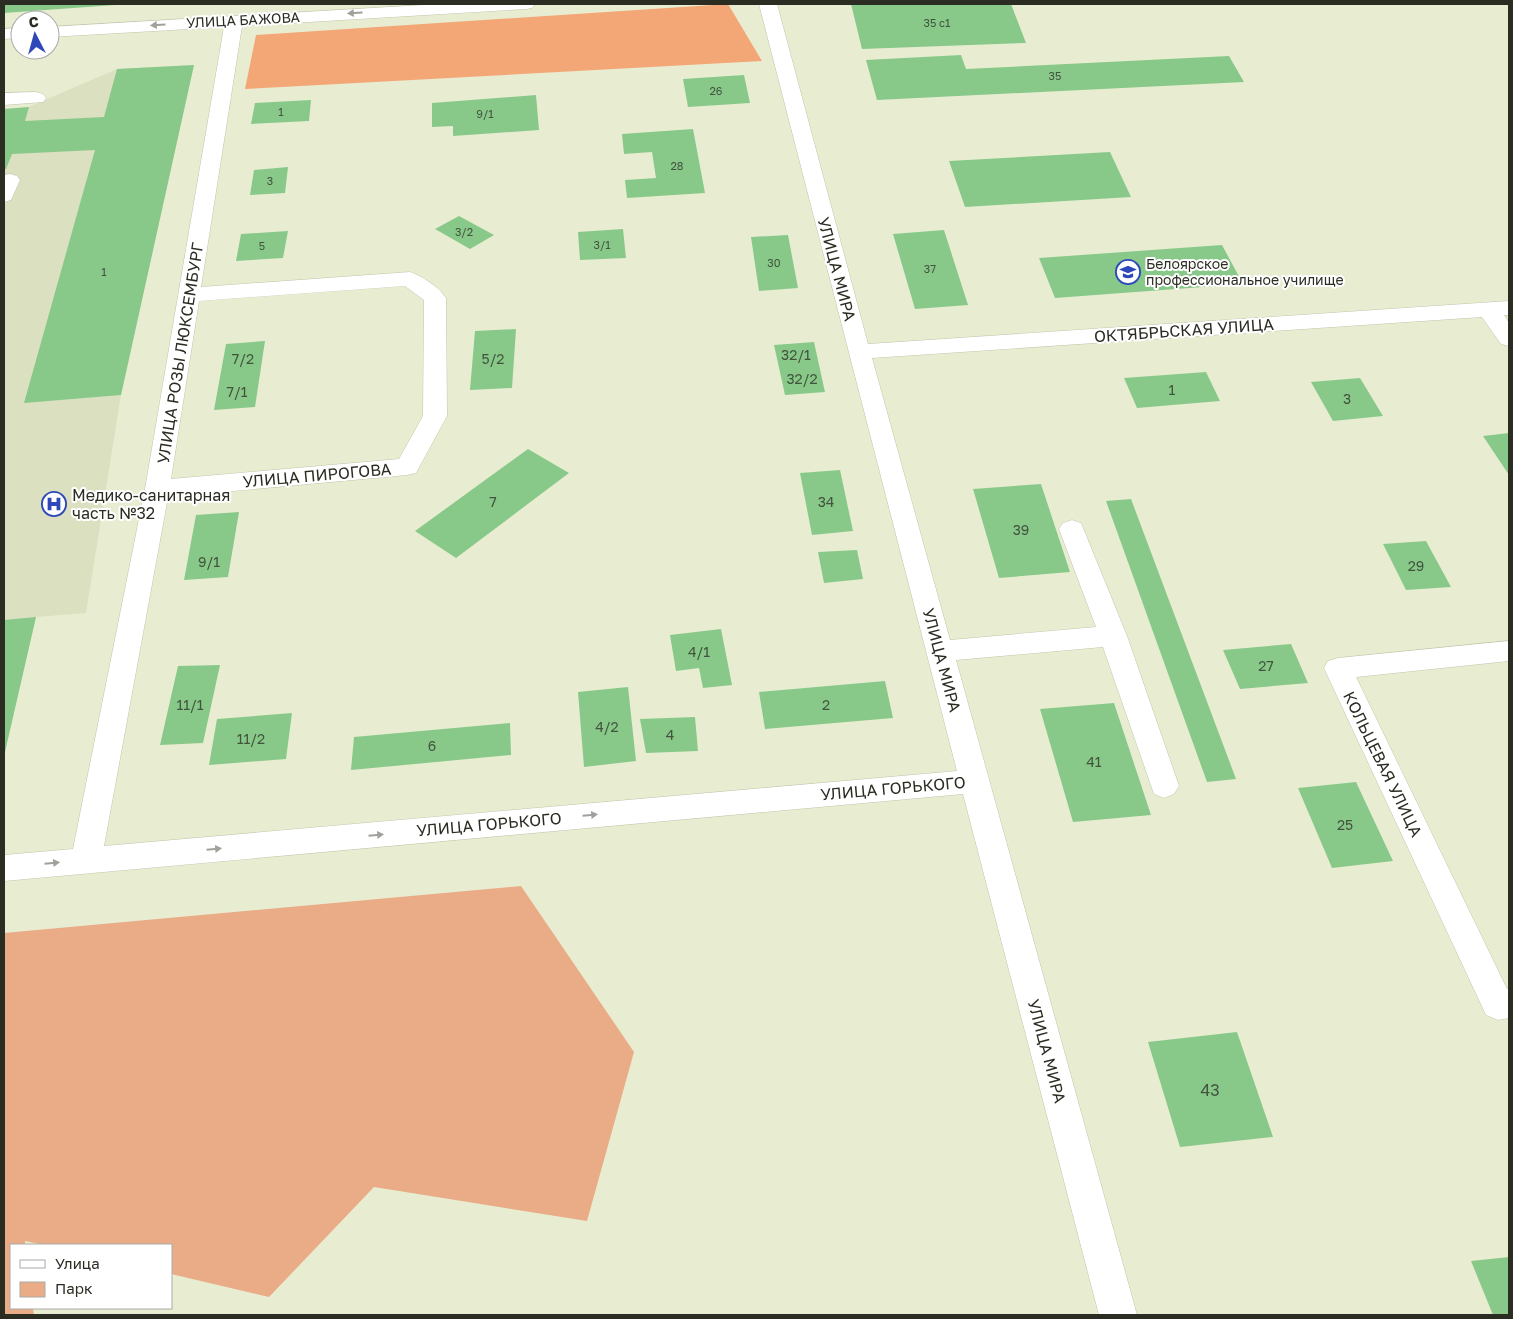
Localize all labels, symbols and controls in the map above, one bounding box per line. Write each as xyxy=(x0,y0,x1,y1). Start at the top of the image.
street label: УЛИЦА БАЖОВА xyxy=(186,8,301,31)
north arrow xyxy=(10,10,60,60)
one-way arrow xyxy=(346,10,362,18)
text: С xyxy=(28,13,39,31)
house number: 35 с1 xyxy=(924,16,950,29)
one-way arrow xyxy=(149,22,165,30)
house number: 35 xyxy=(1049,69,1061,82)
house number: 26 xyxy=(709,84,723,97)
house number: 1 xyxy=(278,105,284,118)
house number: 9/1 xyxy=(476,107,494,120)
house number: 28 xyxy=(670,159,684,172)
house number: 3 xyxy=(267,174,273,187)
street label: УЛИЦА МИРА xyxy=(814,215,861,323)
house number: 3/2 xyxy=(455,225,473,238)
house number: 3/1 xyxy=(593,238,611,251)
house number: 5 xyxy=(259,239,265,252)
street label: УЛИЦА РОЗЫ ЛЮКСЕМБУРГ xyxy=(153,241,207,465)
place label: Белоярское профессиональное училище xyxy=(1146,255,1344,288)
house number: 30 xyxy=(767,256,781,269)
school or university icon: Белоярское профессиональное училище xyxy=(1115,259,1141,285)
house number: 37 xyxy=(924,262,936,275)
house number: 1 xyxy=(101,265,107,278)
street label: ОКТЯБРЬСКАЯ УЛИЦА xyxy=(1093,314,1275,346)
house number: 32/1 xyxy=(781,346,811,363)
house number: 7/2 xyxy=(232,350,254,367)
house number: 5/2 xyxy=(482,350,504,367)
house number: 32/2 xyxy=(786,370,818,387)
house number: 1 xyxy=(1169,381,1176,398)
house number: 7/1 xyxy=(227,383,248,400)
house number: 3 xyxy=(1343,390,1351,407)
street label: УЛИЦА ПИРОГОВА xyxy=(242,459,392,491)
place label: Медико-санитарная часть №32 xyxy=(72,485,230,523)
hospital icon: Медико-санитарная часть №32 xyxy=(41,491,67,517)
house number: 7 xyxy=(489,493,497,510)
house number: 34 xyxy=(818,493,834,510)
house number: 39 xyxy=(1013,521,1029,538)
house number: 9/1 xyxy=(198,553,220,570)
house number: 29 xyxy=(1408,557,1424,574)
street label: УЛИЦА МИРА xyxy=(919,606,966,714)
house number: 4/1 xyxy=(688,643,710,660)
house number: 27 xyxy=(1258,657,1274,674)
street label: КОЛЬЦЕВАЯ УЛИЦА xyxy=(1339,688,1427,840)
house number: 11/1 xyxy=(176,696,204,713)
house number: 2 xyxy=(822,696,830,713)
house number: 4/2 xyxy=(595,718,619,735)
house number: 4 xyxy=(666,726,674,743)
house number: 11/2 xyxy=(237,730,265,747)
house number: 6 xyxy=(428,737,436,754)
house number: 41 xyxy=(1086,753,1102,770)
street label: УЛИЦА ГОРЬКОГО xyxy=(820,772,966,804)
street label: УЛИЦА ГОРЬКОГО xyxy=(416,808,562,840)
one-way arrow xyxy=(582,811,598,819)
house number: 25 xyxy=(1337,816,1353,833)
one-way arrow xyxy=(368,830,384,838)
one-way arrow xyxy=(206,845,222,853)
one-way arrow xyxy=(45,859,61,867)
street label: УЛИЦА МИРА xyxy=(1024,997,1071,1105)
house number: 43 xyxy=(1200,1080,1220,1100)
legend xyxy=(10,1244,172,1309)
text: Улица xyxy=(55,1254,100,1272)
text: Парк xyxy=(55,1279,93,1297)

